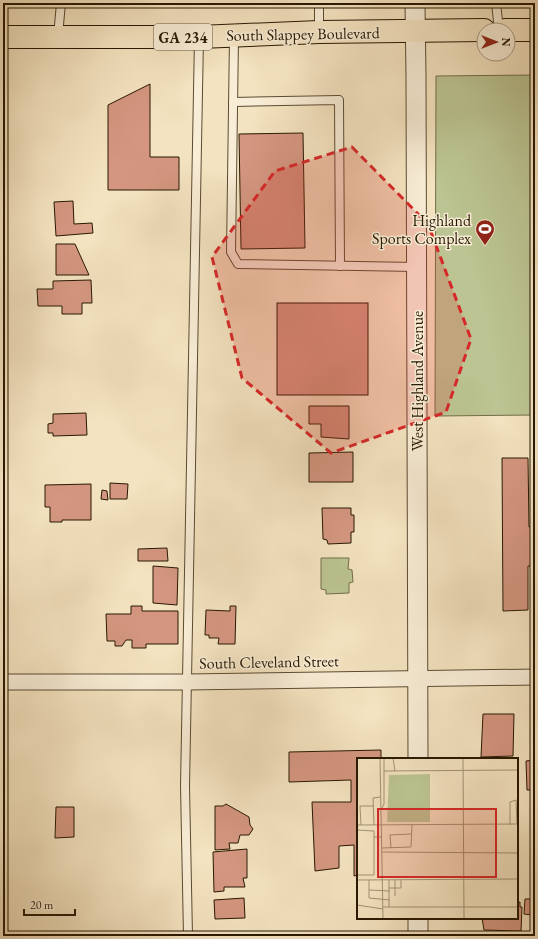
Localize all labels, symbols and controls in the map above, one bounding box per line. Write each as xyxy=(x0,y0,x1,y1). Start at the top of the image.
street label: South Slappey Boulevard xyxy=(226,22,381,46)
north arrow xyxy=(476,22,516,62)
road number: GA 234 xyxy=(154,24,212,50)
text: N xyxy=(499,38,513,47)
place label: Highland Sports Complex xyxy=(372,210,472,249)
sports icon: Highland Sports Complex xyxy=(474,218,496,246)
street label: West Highland Avenue xyxy=(407,311,428,451)
street label: South Cleveland Street xyxy=(199,650,339,674)
inset map xyxy=(357,758,518,919)
scale bar xyxy=(24,891,75,917)
text: 20 m xyxy=(30,897,54,913)

